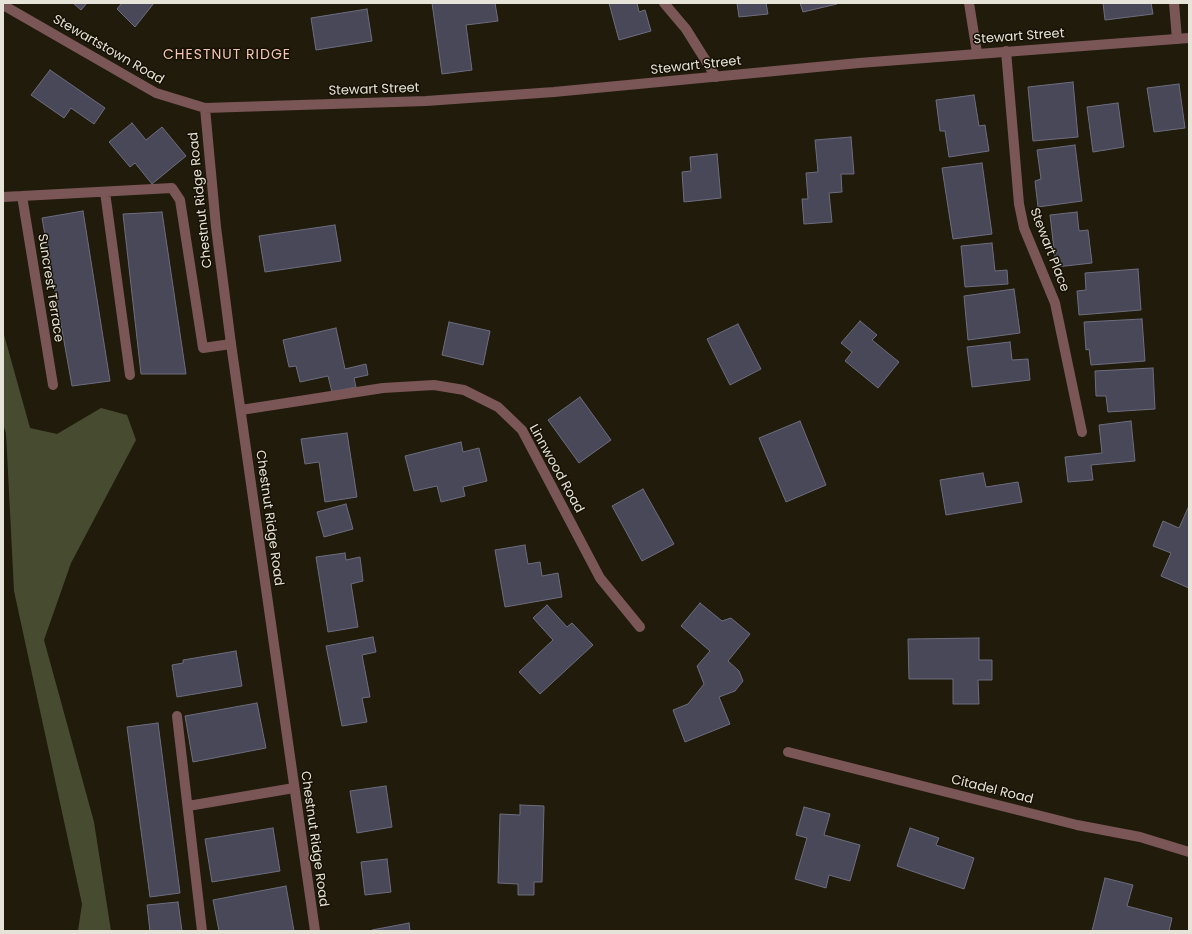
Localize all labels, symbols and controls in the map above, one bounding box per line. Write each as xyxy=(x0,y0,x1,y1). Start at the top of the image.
street label: Stewartstown Road xyxy=(50,12,166,88)
street label: Stewart Street xyxy=(973,26,1065,48)
district label: CHESTNUT RIDGE xyxy=(163,47,291,63)
street label: Stewart Street xyxy=(650,53,742,79)
street label: Stewart Street xyxy=(328,81,420,99)
street label: Chestnut Ridge Road xyxy=(186,131,216,269)
street label: Stewart Place xyxy=(1026,206,1072,294)
street label: Suncrest Terrace xyxy=(34,233,66,343)
street label: Linnwood Road xyxy=(525,422,587,516)
street label: Chestnut Ridge Road xyxy=(252,449,286,587)
street label: Chestnut Ridge Road xyxy=(297,770,331,908)
street label: Citadel Road xyxy=(949,772,1035,808)

